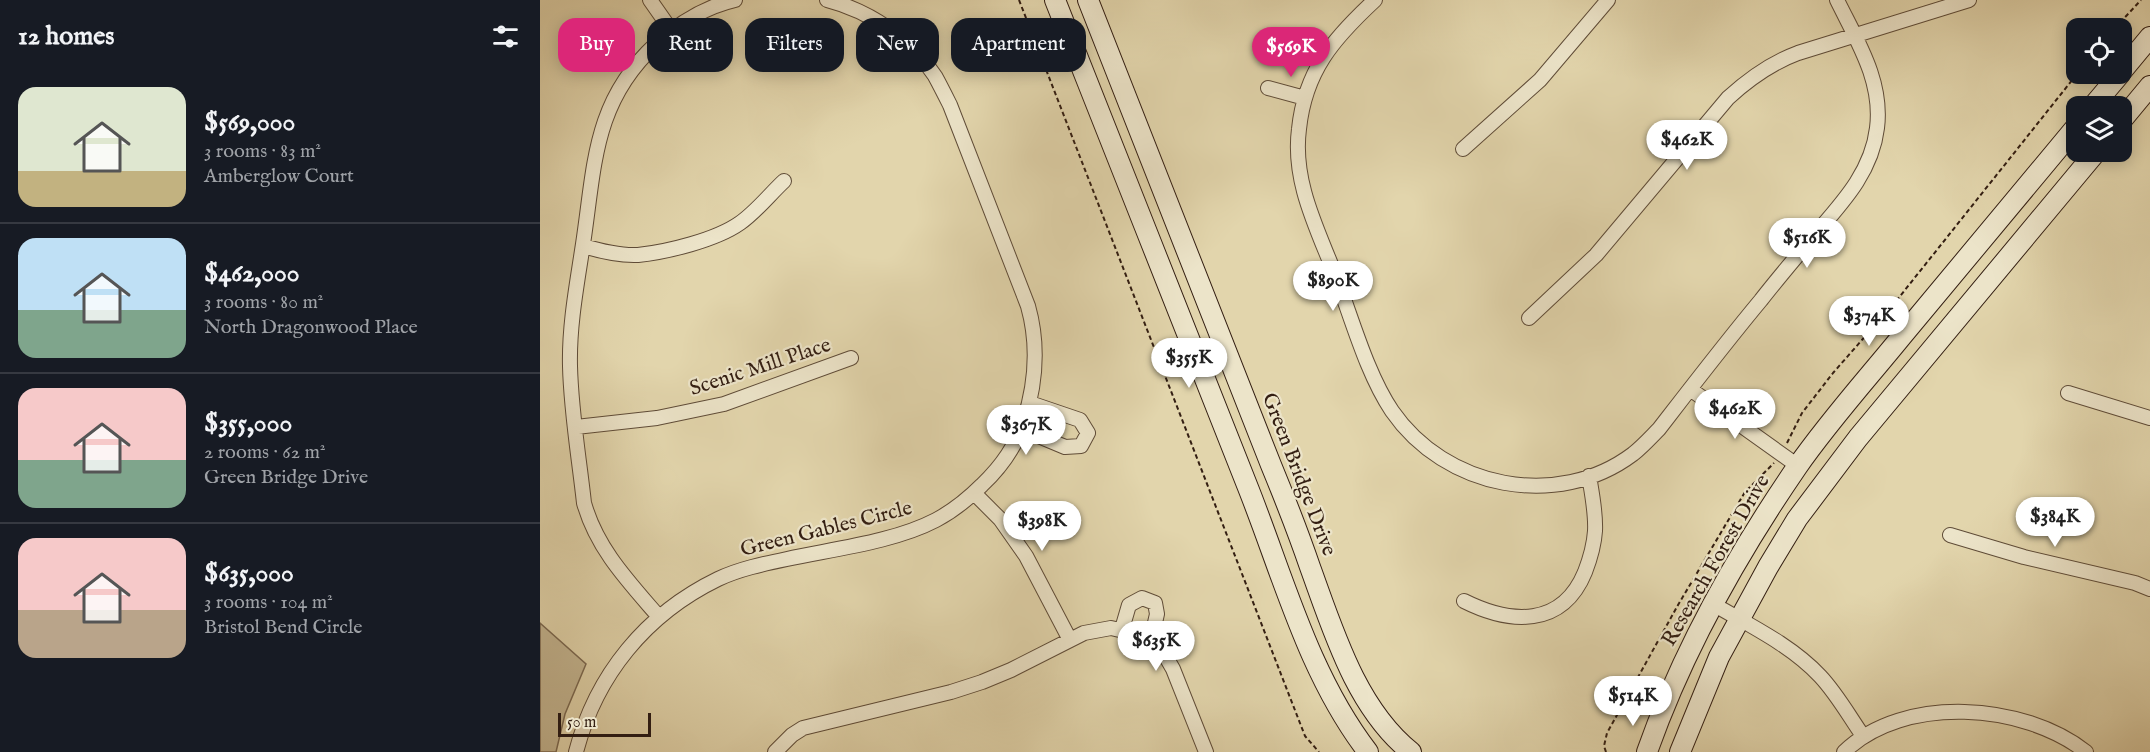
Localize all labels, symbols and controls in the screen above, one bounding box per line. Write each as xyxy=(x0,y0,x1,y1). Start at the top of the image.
chip: Buy xyxy=(558,18,635,72)
chip: Rent xyxy=(647,18,733,72)
chip: Filters xyxy=(745,18,844,72)
chip: New xyxy=(856,18,939,72)
chip: Apartment xyxy=(951,18,1086,72)
map controls xyxy=(2066,18,2132,162)
button: locate xyxy=(2066,18,2132,84)
text: 12 homes xyxy=(18,20,114,53)
icon: filters xyxy=(489,20,522,53)
pin: $569K xyxy=(1249,27,1333,78)
text: $569K xyxy=(1266,34,1316,59)
button: layers xyxy=(2066,96,2132,162)
text: $569,000 xyxy=(204,106,295,139)
icon: home xyxy=(66,111,138,183)
pin: $462K xyxy=(1645,120,1729,171)
text: $462K xyxy=(1660,127,1714,152)
text: 3 rooms · 83 m² xyxy=(204,139,321,164)
text: Amberglow Court xyxy=(204,164,354,189)
pin: $516K xyxy=(1765,218,1849,269)
text: $516K xyxy=(1783,225,1831,250)
text: $462,000 xyxy=(204,257,300,290)
pin: $890K xyxy=(1291,261,1375,312)
icon: home xyxy=(66,262,138,334)
text: $890K xyxy=(1307,268,1359,293)
text: 3 rooms · 80 m² xyxy=(204,290,323,315)
pin: $374K xyxy=(1827,296,1911,347)
text: $374K xyxy=(1843,303,1895,328)
text: North Dragonwood Place xyxy=(204,315,418,340)
street label: Scenic Mill Place xyxy=(686,332,835,403)
pin: $355K xyxy=(1147,338,1231,389)
text: $355K xyxy=(1165,345,1213,370)
street label: Green Bridge Drive xyxy=(1255,389,1342,560)
pin: $462K xyxy=(1693,389,1777,440)
text: $462K xyxy=(1708,396,1762,421)
pin: $367K xyxy=(984,405,1068,456)
text: $355,000 xyxy=(204,407,292,440)
icon: home xyxy=(66,412,138,484)
text: $367K xyxy=(1001,412,1051,437)
text: 2 rooms · 62 m² xyxy=(204,440,326,465)
text: Green Bridge Drive xyxy=(204,465,368,490)
street label: Research Forest Drive xyxy=(1656,470,1777,651)
street label: Green Gables Circle xyxy=(738,495,915,564)
pin: $384K xyxy=(2013,497,2097,548)
pin: $398K xyxy=(1000,501,1084,552)
text: $384K xyxy=(2030,504,2080,529)
text: $398K xyxy=(1017,508,1067,533)
text: $635,000 xyxy=(204,557,294,590)
icon: home xyxy=(66,562,138,634)
text: 3 rooms · 104 m² xyxy=(204,590,333,615)
text: Bristol Bend Circle xyxy=(204,615,362,640)
pin: $635K xyxy=(1114,621,1198,672)
text: $635K xyxy=(1132,628,1180,653)
pin: $514K xyxy=(1591,676,1675,727)
text: $514K xyxy=(1608,683,1658,708)
scale bar xyxy=(558,710,651,738)
text: 50 m xyxy=(567,713,596,733)

